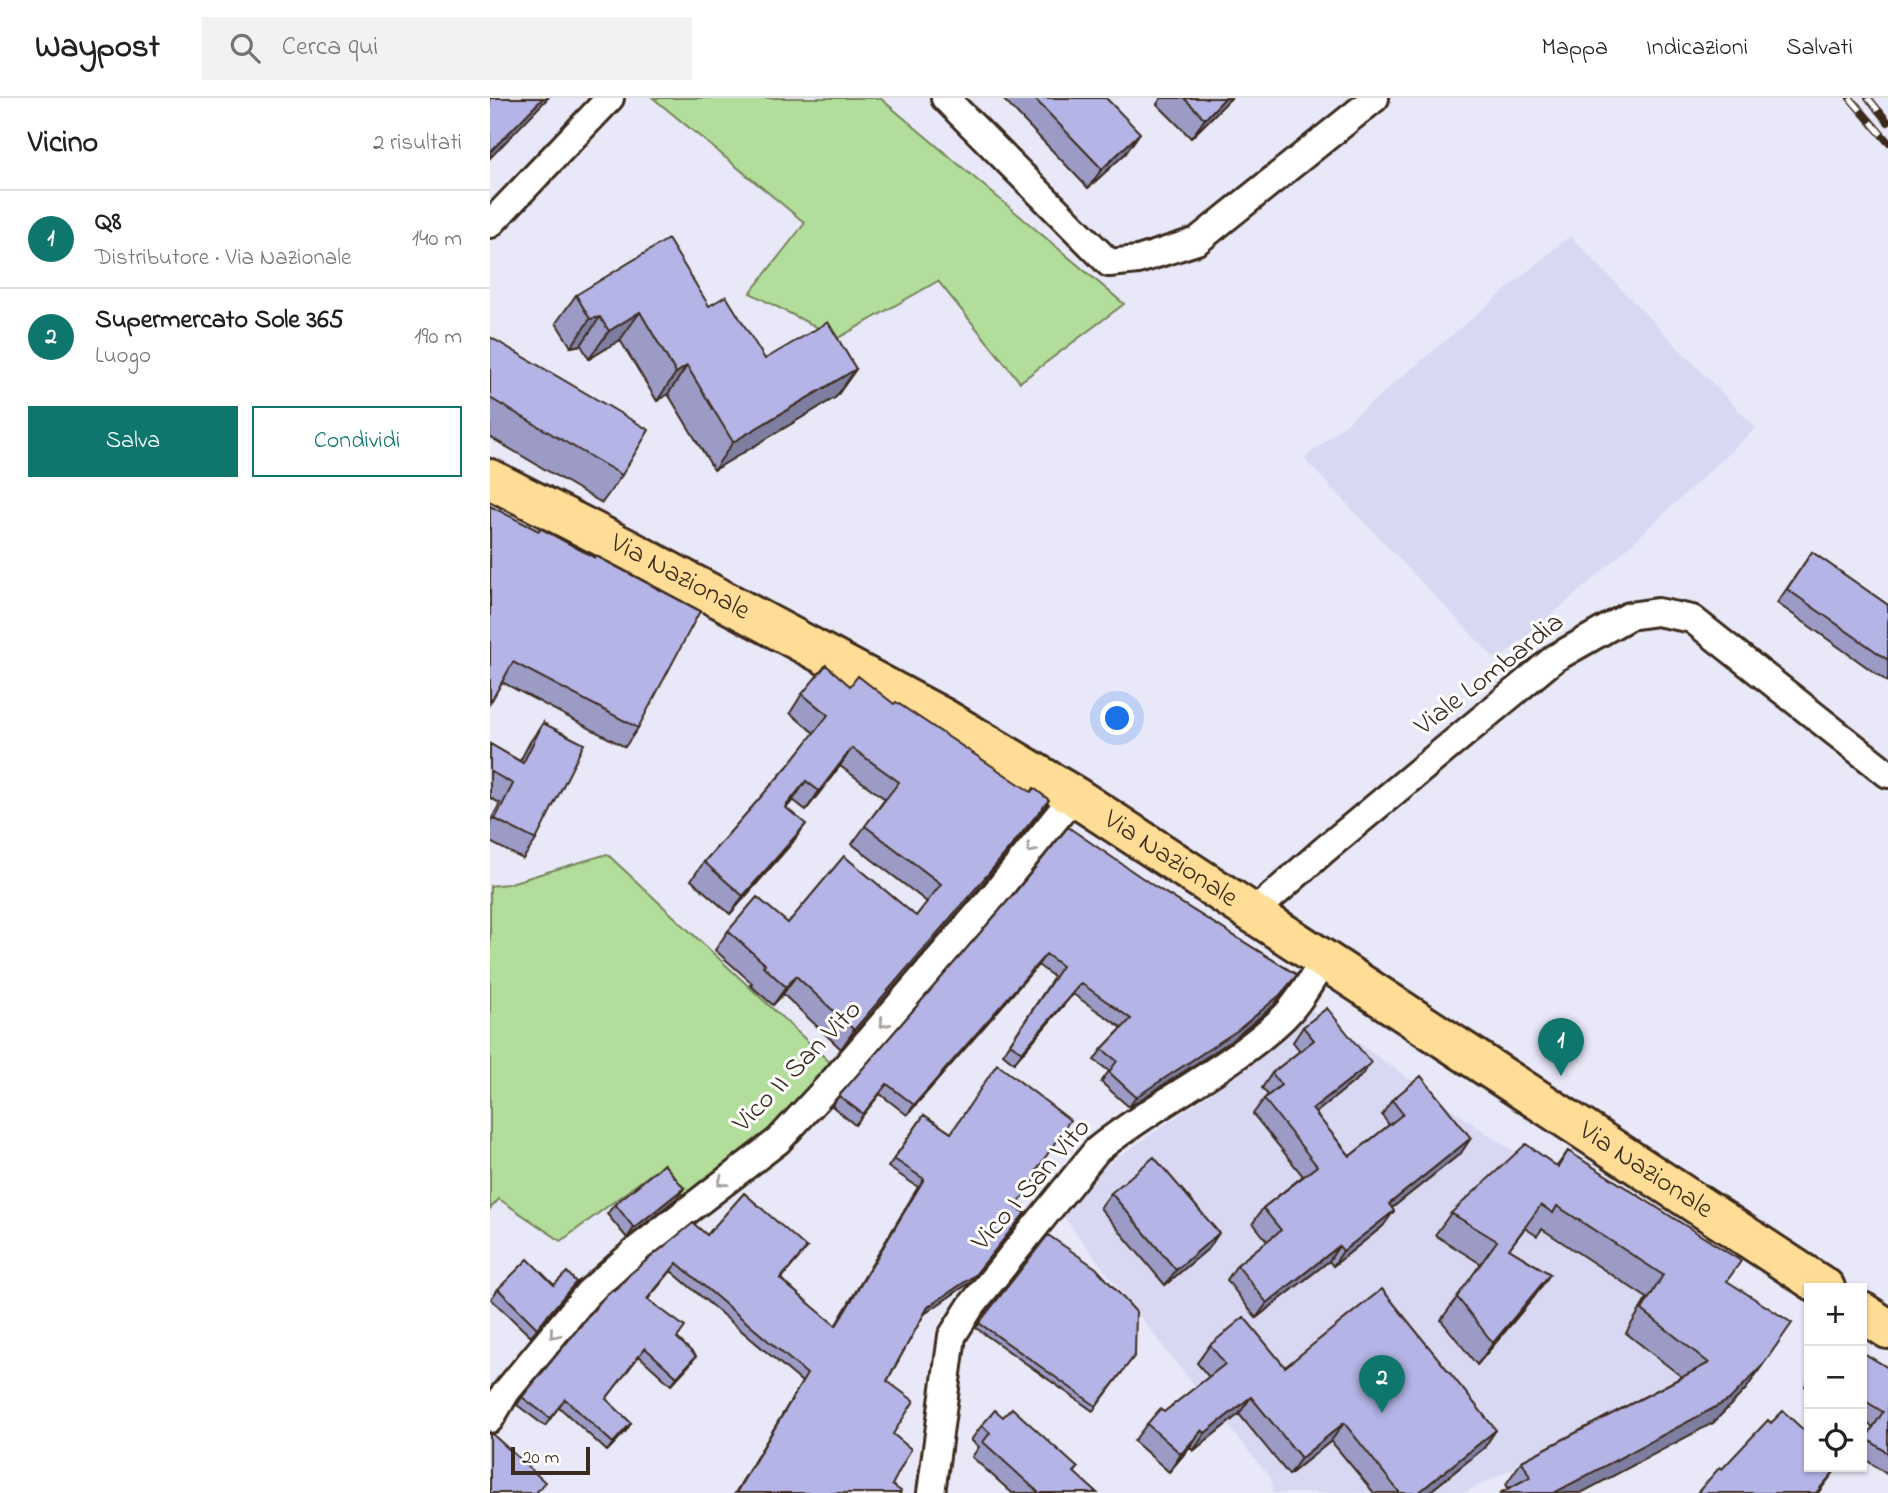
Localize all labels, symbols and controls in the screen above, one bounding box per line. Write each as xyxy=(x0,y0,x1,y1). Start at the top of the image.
search box xyxy=(202,17,692,80)
text: Waypost xyxy=(35,24,160,72)
icon: search xyxy=(226,29,264,67)
text: Cerca qui xyxy=(282,29,378,67)
text: Mappa xyxy=(1541,31,1608,66)
text: Indicazioni xyxy=(1646,31,1748,66)
text: Salvati xyxy=(1786,31,1853,66)
text: Vicino xyxy=(28,122,98,166)
text: 2 risultati xyxy=(373,127,462,160)
text: Q8 xyxy=(95,204,121,242)
text: 1 xyxy=(47,223,55,256)
text: 140 m xyxy=(412,223,462,256)
text: Distributore · Via Nazionale xyxy=(95,242,351,275)
text: Supermercato Sole 365 xyxy=(95,302,344,340)
text: 2 xyxy=(45,321,57,354)
text: 190 m xyxy=(414,321,462,354)
text: Luogo xyxy=(95,340,151,373)
button: Salva xyxy=(28,406,238,477)
button: Condividi xyxy=(252,406,462,477)
street label: Via Nazionale xyxy=(602,523,758,632)
street label: Viale Lombardia xyxy=(1406,603,1574,747)
your location xyxy=(1100,701,1134,735)
street label: Via Nazionale xyxy=(1094,799,1246,919)
one-way arrow xyxy=(1026,842,1039,854)
street label: Vico II San Vito xyxy=(723,991,872,1144)
one-way arrow xyxy=(880,1015,892,1028)
pin: 1 xyxy=(1538,1018,1584,1076)
street label: Vico I San Vito xyxy=(962,1109,1101,1261)
street label: Via Nazionale xyxy=(1569,1111,1721,1230)
one-way arrow xyxy=(718,1174,730,1187)
map controls xyxy=(1804,1283,1867,1472)
button: + xyxy=(1804,1283,1867,1346)
one-way arrow xyxy=(550,1326,562,1339)
button: − xyxy=(1804,1346,1867,1409)
pin: 2 xyxy=(1359,1355,1405,1413)
button: locate xyxy=(1804,1409,1867,1472)
scale bar xyxy=(511,1444,590,1476)
text: 20 m xyxy=(522,1445,559,1472)

